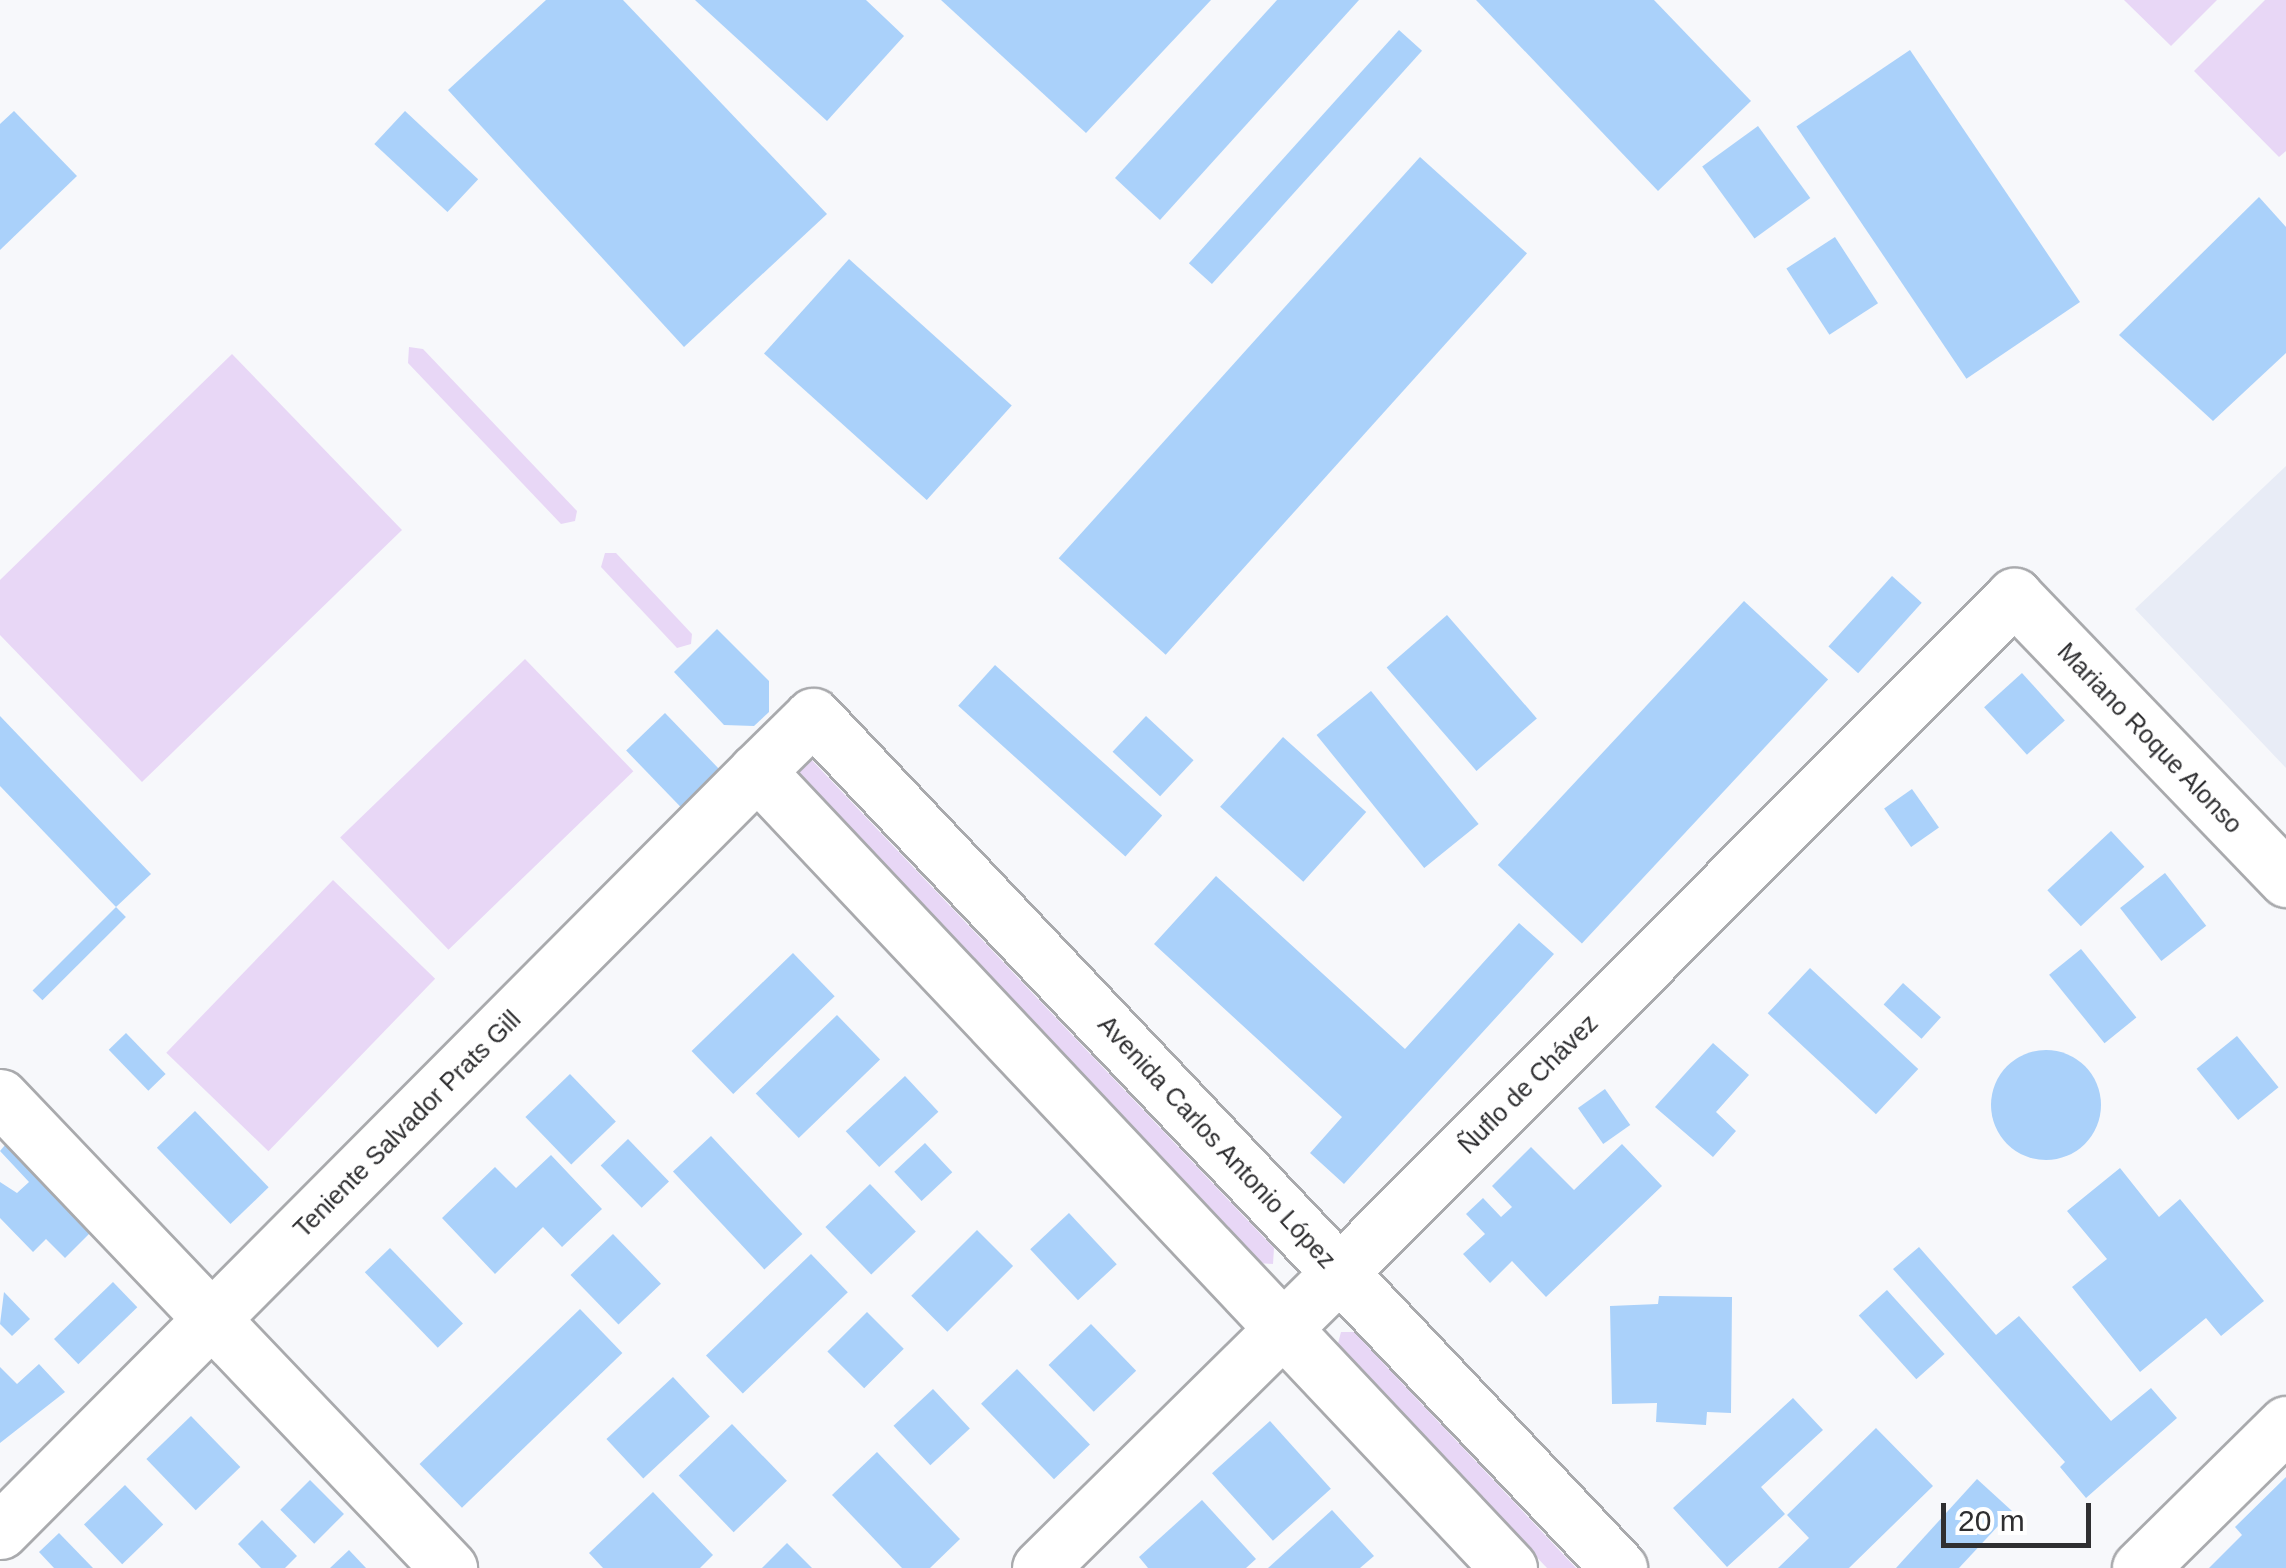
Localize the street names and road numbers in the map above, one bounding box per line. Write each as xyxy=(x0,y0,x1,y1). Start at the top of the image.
street label: Mariano Roque Alonso xyxy=(2051,636,2249,840)
street label: Teniente Salvador Prats Gill xyxy=(287,1004,527,1244)
street label: Ñuflo de Chávez xyxy=(1452,1008,1604,1160)
street label: Avenida Carlos Antonio López xyxy=(1091,1009,1343,1275)

